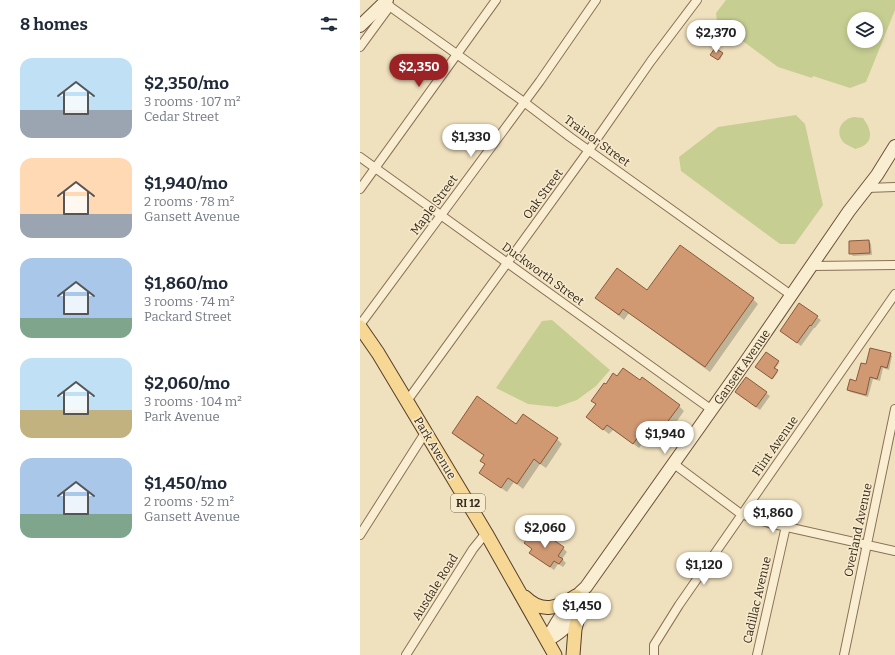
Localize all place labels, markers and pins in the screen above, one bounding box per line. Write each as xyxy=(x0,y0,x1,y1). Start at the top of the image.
pin: $2,370 xyxy=(683,20,749,54)
pin: $2,350 xyxy=(386,54,452,88)
pin: $1,330 xyxy=(438,124,504,158)
pin: $1,940 xyxy=(632,421,698,455)
pin: $1,860 xyxy=(740,500,806,534)
pin: $2,060 xyxy=(512,515,578,549)
pin: $1,120 xyxy=(671,552,737,586)
pin: $1,450 xyxy=(549,593,615,627)

